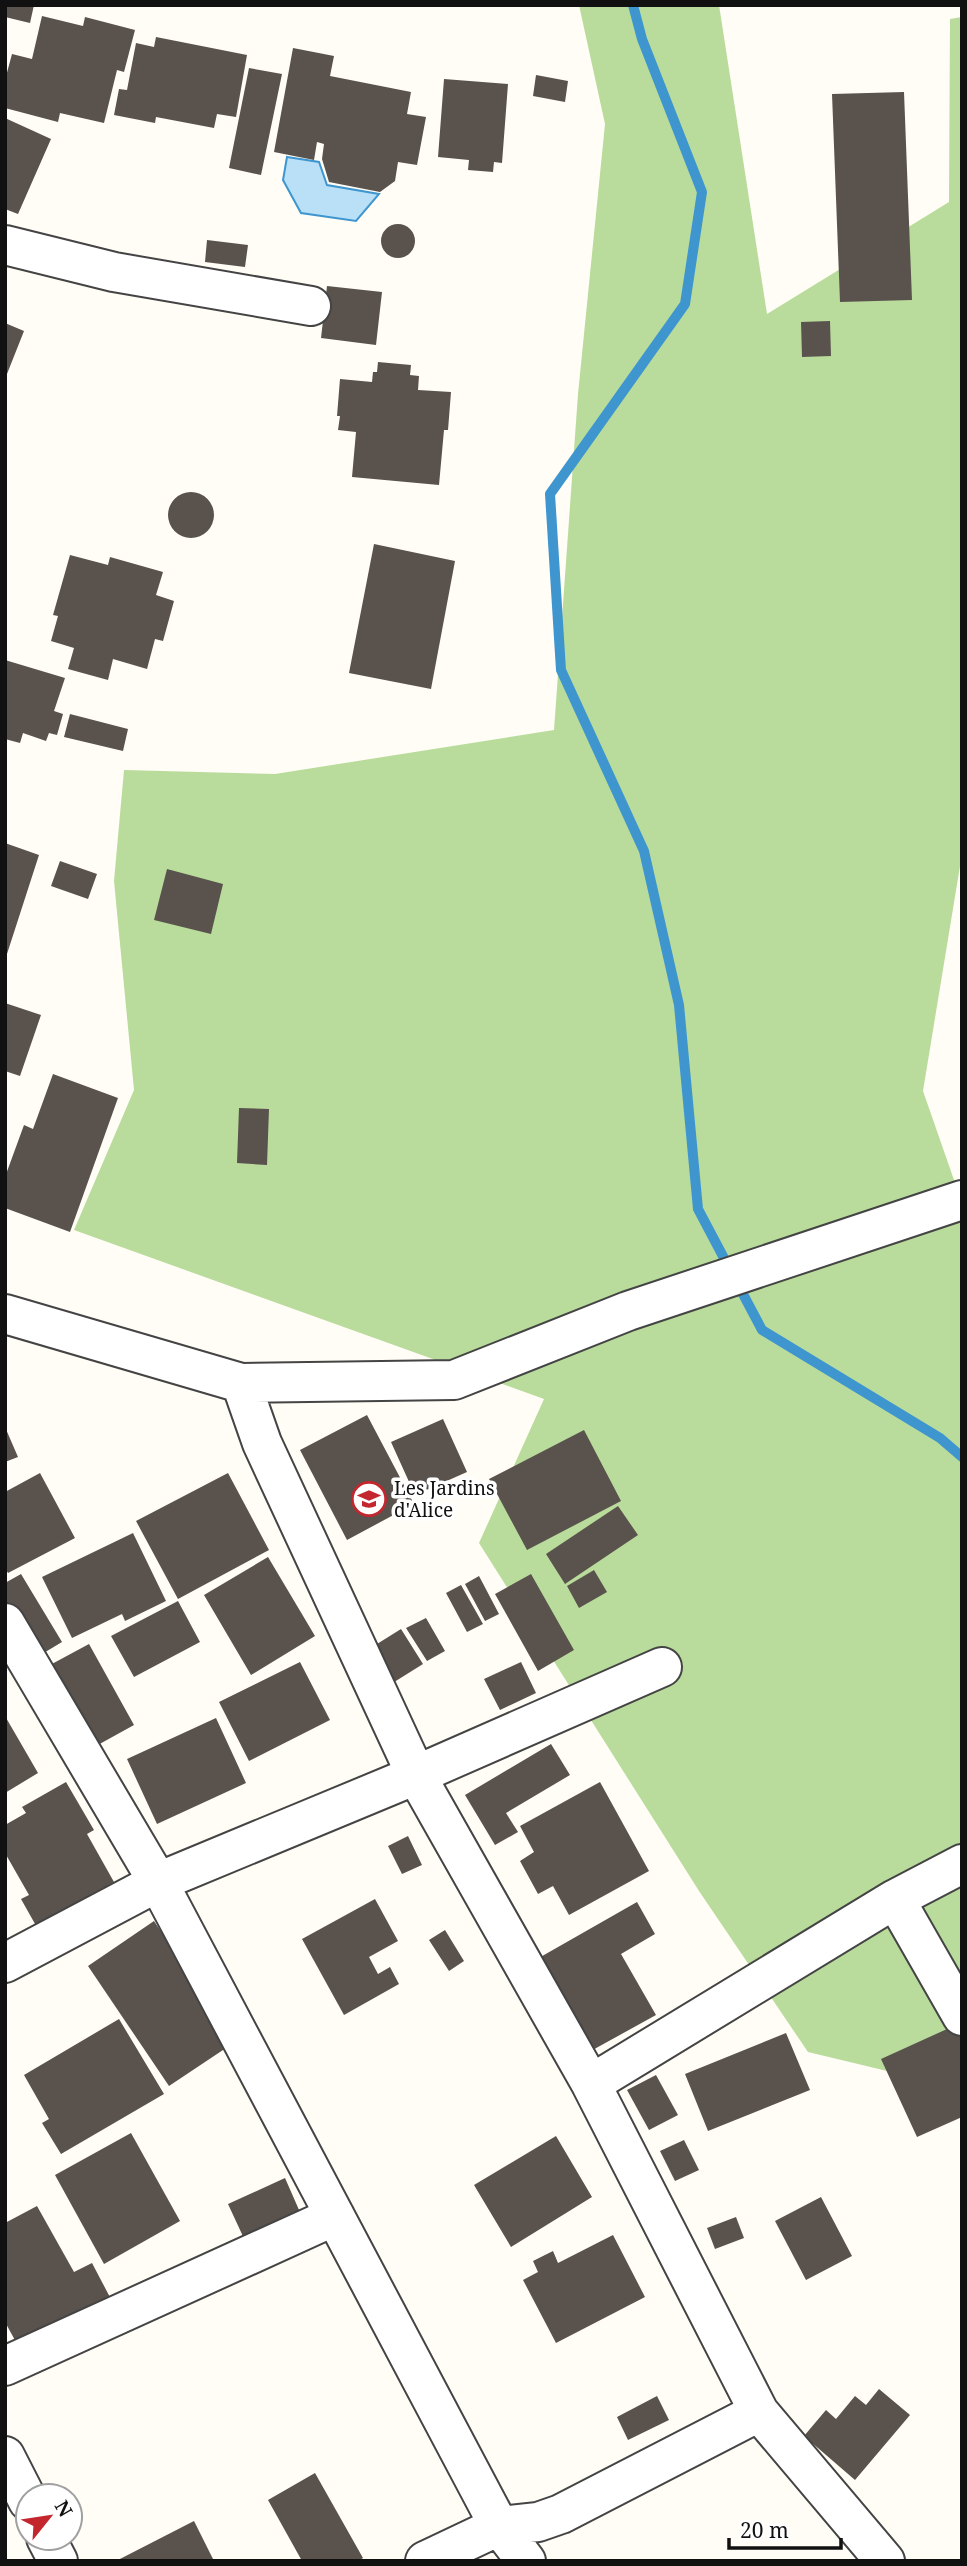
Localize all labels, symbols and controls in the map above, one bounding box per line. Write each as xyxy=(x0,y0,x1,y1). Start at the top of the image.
place label: Les Jardins d'Alice xyxy=(394,1475,495,1523)
school or university icon: Les Jardins d'Alice xyxy=(350,1480,388,1518)
north arrow xyxy=(14,2482,84,2552)
text: N xyxy=(49,2496,79,2522)
scale bar xyxy=(729,2506,841,2550)
text: 20 m xyxy=(740,2516,789,2544)

